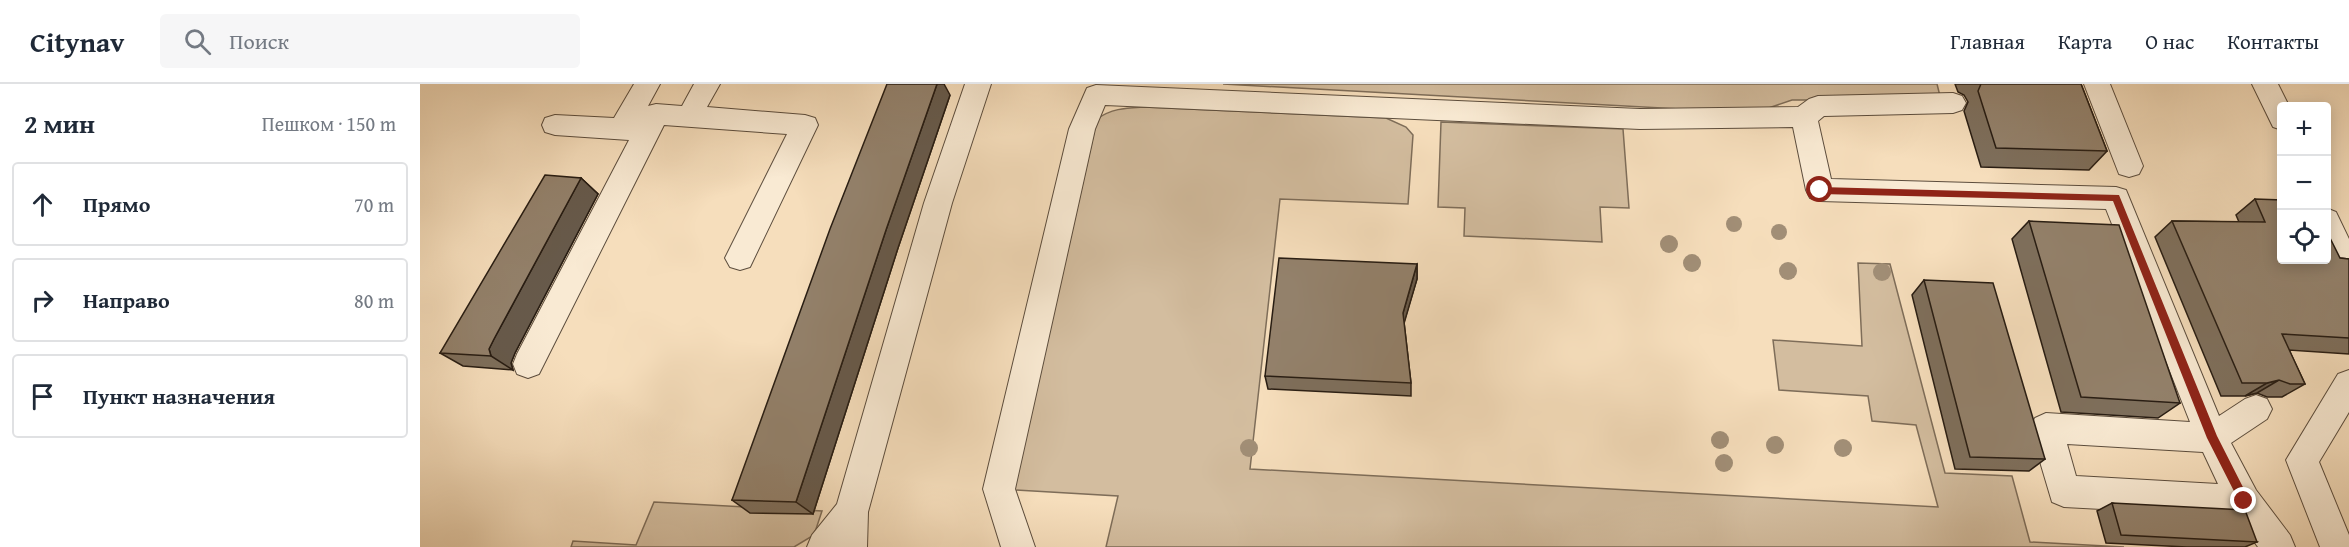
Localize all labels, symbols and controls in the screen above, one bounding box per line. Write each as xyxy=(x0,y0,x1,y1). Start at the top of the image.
search box xyxy=(160,14,580,68)
text: Citynav xyxy=(30,21,124,62)
icon: search xyxy=(181,25,214,58)
text: Поиск xyxy=(229,25,289,57)
text: Главная xyxy=(1950,26,2025,57)
text: Карта xyxy=(2058,26,2112,57)
text: О нас xyxy=(2145,26,2194,57)
text: Контакты xyxy=(2227,26,2319,57)
map controls xyxy=(2277,102,2331,264)
button: + xyxy=(2277,102,2331,156)
text: 2 мин xyxy=(24,104,95,143)
text: Пешком · 150 m xyxy=(262,109,396,138)
button: − xyxy=(2277,156,2331,210)
route start xyxy=(1806,176,1832,202)
icon: ahead xyxy=(26,188,59,221)
text: Прямо xyxy=(83,188,150,220)
text: 70 m xyxy=(354,190,394,219)
button: locate xyxy=(2277,210,2331,264)
icon: right xyxy=(26,284,59,317)
text: Направо xyxy=(83,284,170,316)
text: 80 m xyxy=(354,286,394,315)
icon: arrive xyxy=(26,380,59,413)
text: Пункт назначения xyxy=(83,380,275,412)
route end xyxy=(2230,487,2256,513)

